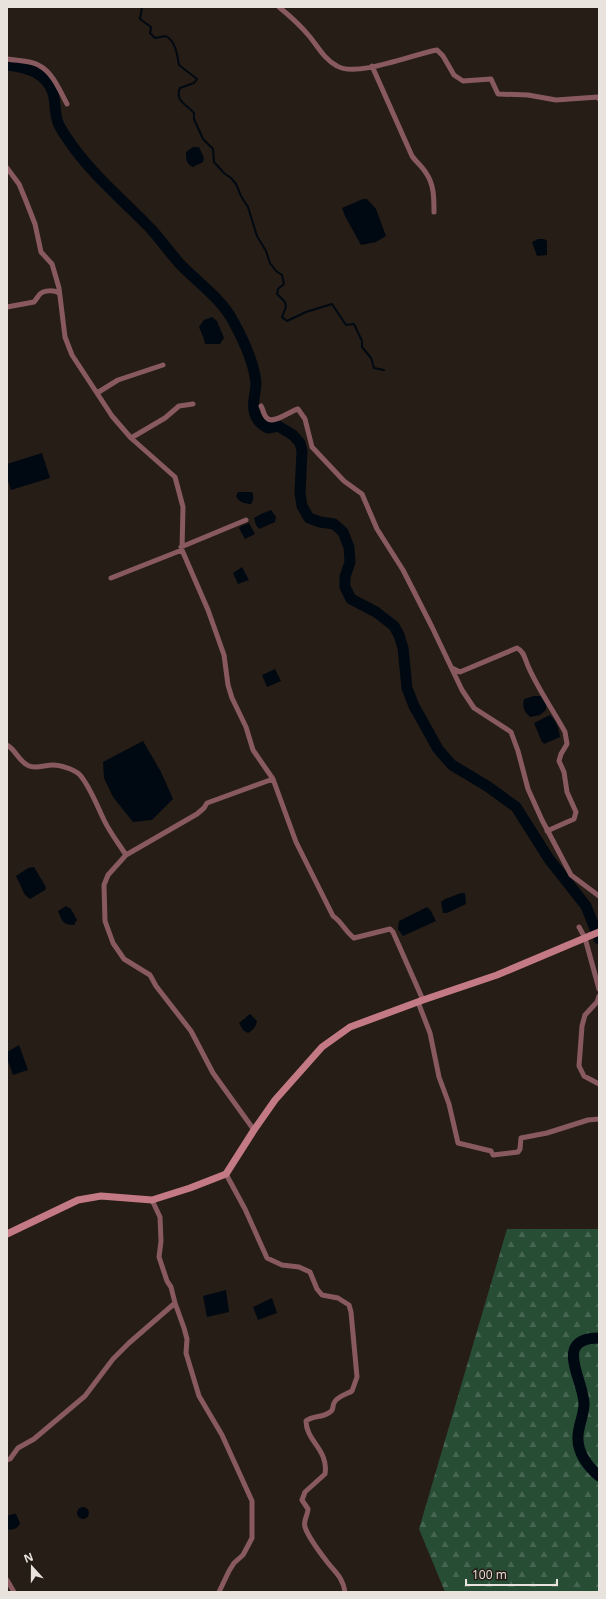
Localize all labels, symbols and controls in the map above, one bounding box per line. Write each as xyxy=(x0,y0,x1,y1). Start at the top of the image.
north arrow xyxy=(12,1547,52,1587)
text: N xyxy=(21,1549,35,1566)
scale bar xyxy=(466,1561,557,1587)
text: 100 m xyxy=(472,1566,507,1583)

